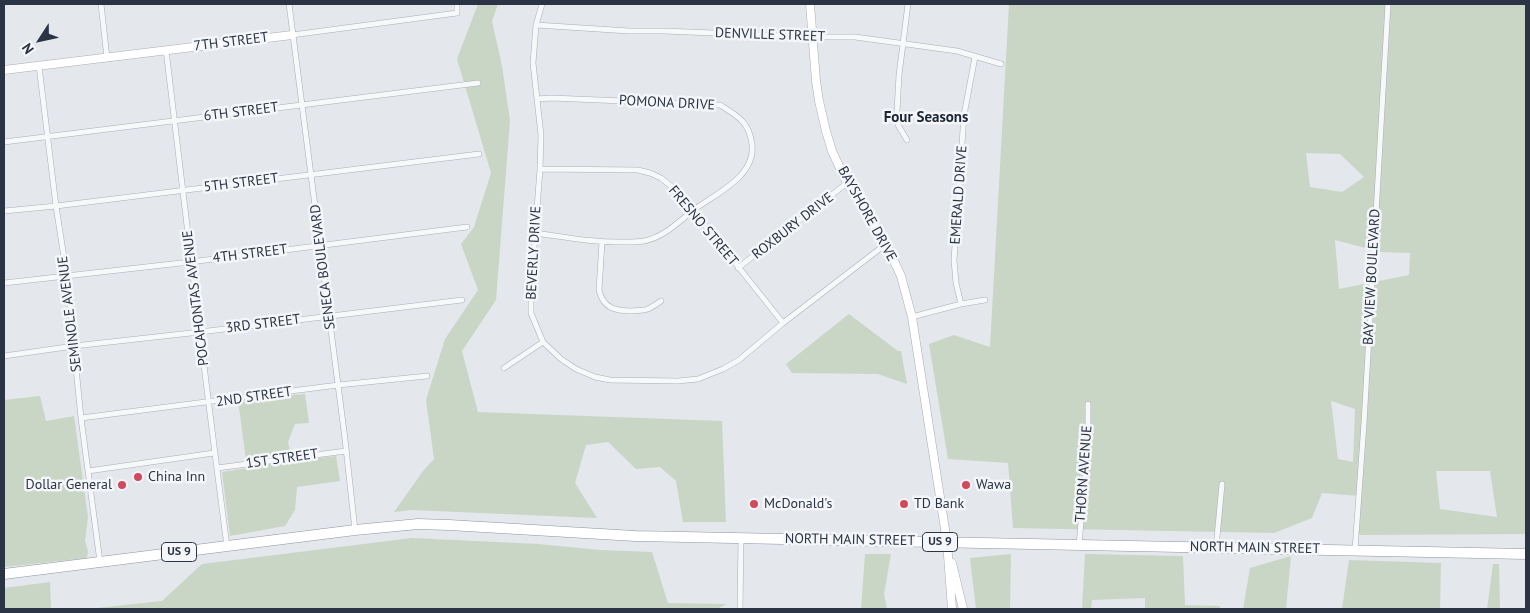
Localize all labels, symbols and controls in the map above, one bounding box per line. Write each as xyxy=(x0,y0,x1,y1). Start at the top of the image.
north arrow xyxy=(15,15,65,65)
street label: DENVILLE STREET xyxy=(715,25,825,45)
street label: 7TH STREET xyxy=(193,29,269,55)
text: N xyxy=(18,40,38,58)
street label: POMONA DRIVE xyxy=(619,92,715,114)
street label: 6TH STREET xyxy=(203,99,279,125)
district label: Four Seasons xyxy=(884,109,968,127)
street label: EMERALD DRIVE xyxy=(947,145,971,245)
street label: BAYSHORE DRIVE xyxy=(834,163,900,265)
street label: 5TH STREET xyxy=(203,170,279,196)
street label: FRESNO STREET xyxy=(665,182,741,270)
street label: ROXBURY DRIVE xyxy=(749,189,837,263)
street label: SENECA BOULEVARD xyxy=(307,203,339,331)
street label: BEVERLY DRIVE xyxy=(523,206,545,300)
street label: BAY VIEW BOULEVARD xyxy=(1360,208,1384,346)
street label: POCAHONTAS AVENUE xyxy=(179,229,213,367)
street label: 4TH STREET xyxy=(212,241,288,267)
street label: SEMINOLE AVENUE xyxy=(55,255,85,373)
street label: 3RD STREET xyxy=(225,311,301,337)
street label: 2ND STREET xyxy=(215,383,293,411)
street label: THORN AVENUE xyxy=(1072,425,1096,523)
street label: 1ST STREET xyxy=(245,446,319,472)
place label: China Inn xyxy=(148,469,205,485)
marker: China Inn xyxy=(132,471,144,483)
place label: Dollar General xyxy=(25,477,112,493)
place label: Wawa xyxy=(976,477,1011,493)
marker: Dollar General xyxy=(116,479,128,491)
marker: Wawa xyxy=(960,479,972,491)
place label: McDonald's xyxy=(764,496,832,512)
place label: TD Bank xyxy=(914,496,964,512)
marker: McDonald's xyxy=(748,498,760,510)
marker: TD Bank xyxy=(898,498,910,510)
street label: NORTH MAIN STREET xyxy=(785,530,915,550)
road number: US 9 xyxy=(922,532,958,552)
street label: NORTH MAIN STREET xyxy=(1190,538,1320,558)
road number: US 9 xyxy=(162,542,196,562)

